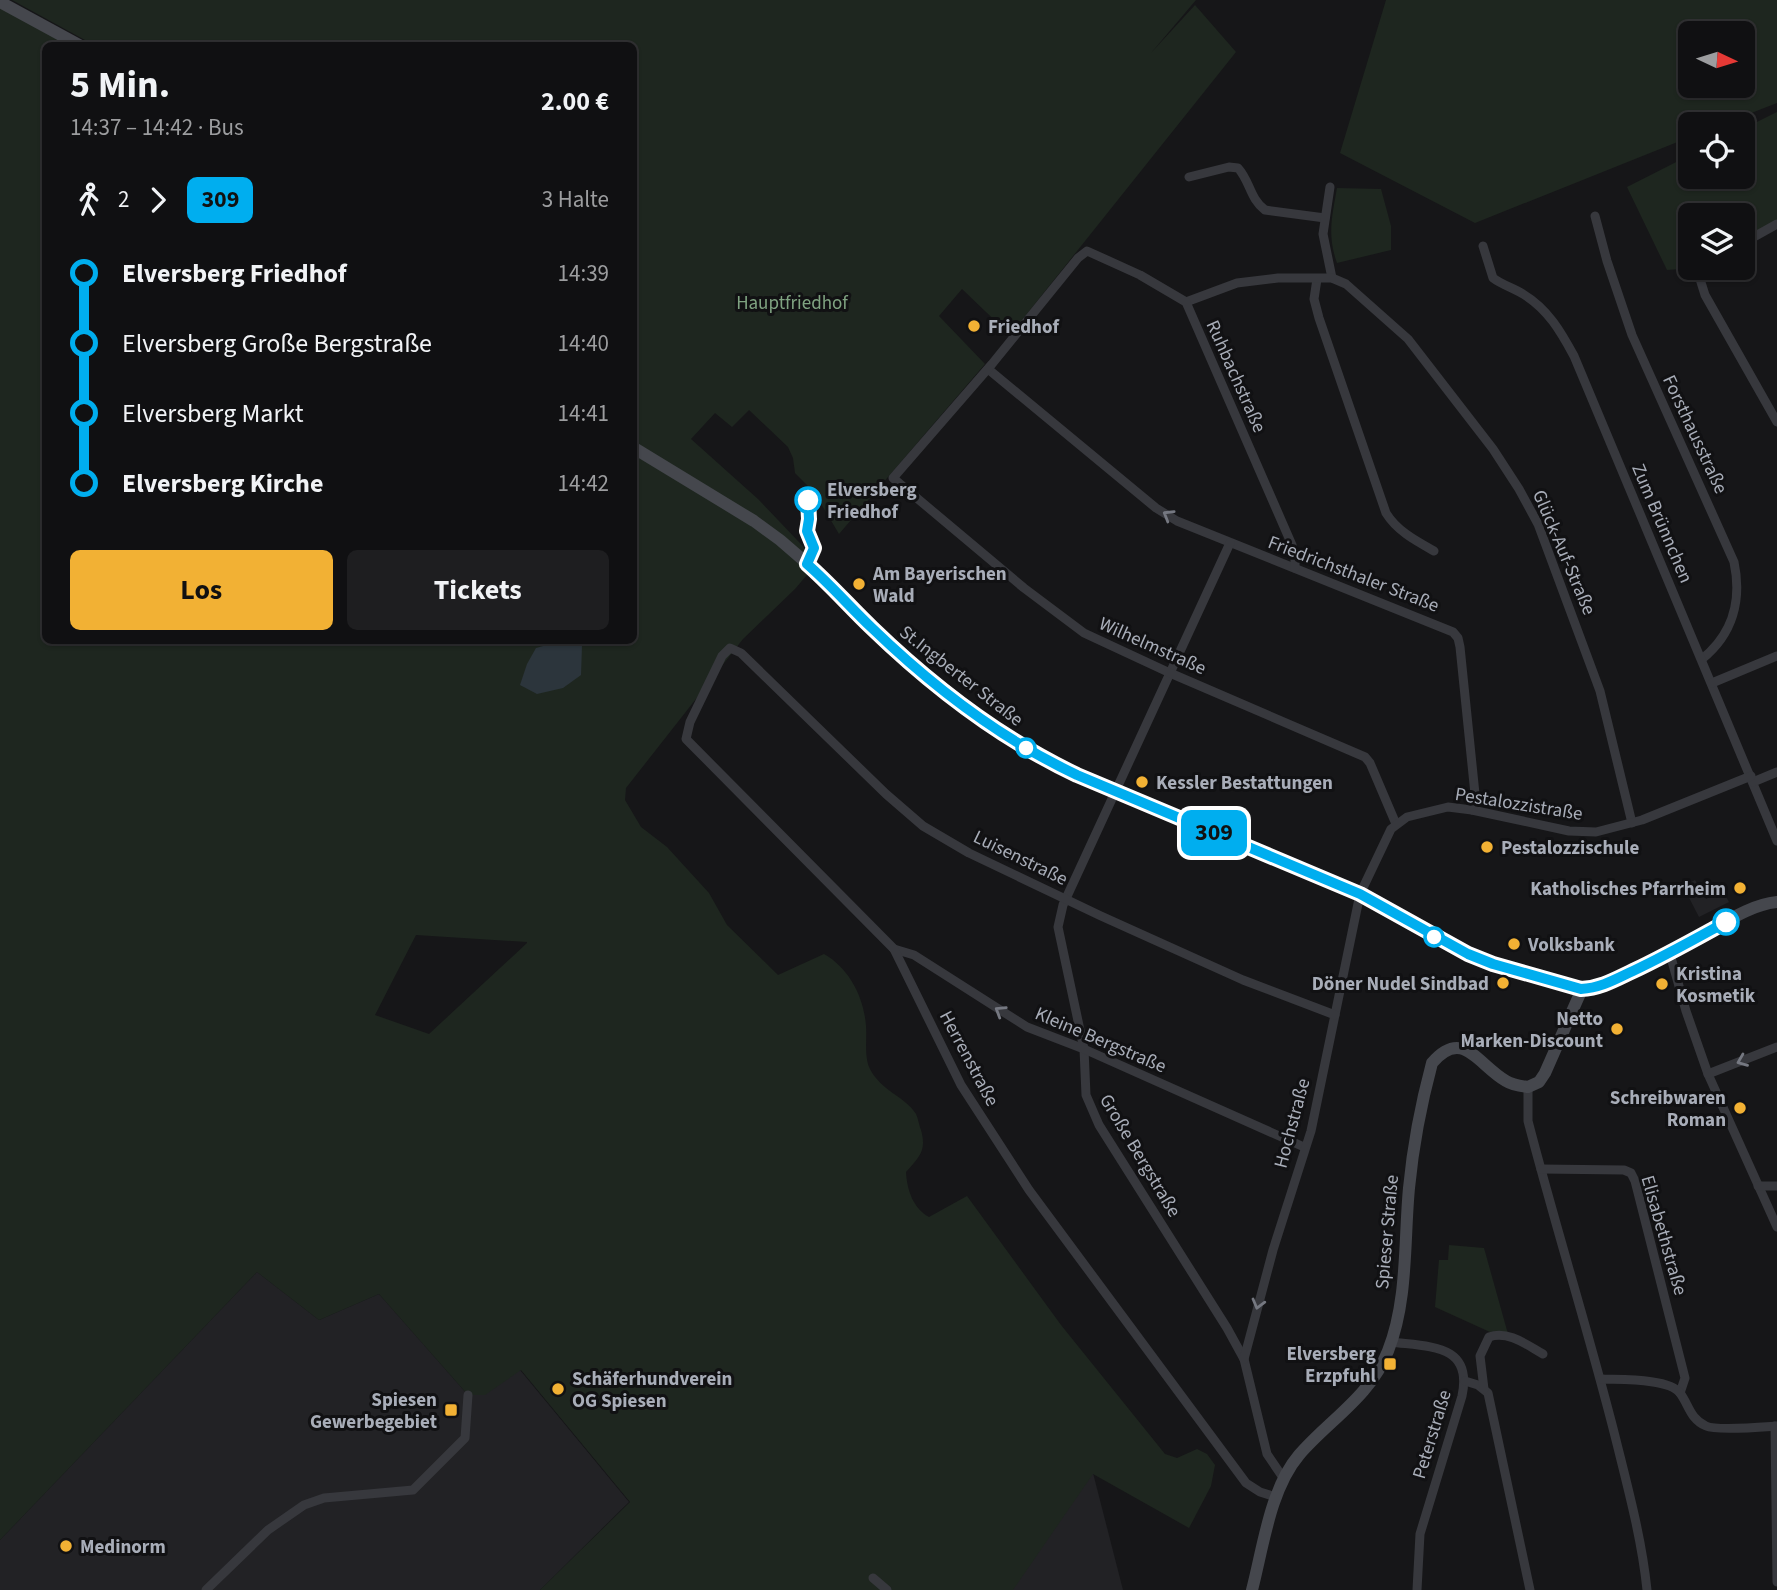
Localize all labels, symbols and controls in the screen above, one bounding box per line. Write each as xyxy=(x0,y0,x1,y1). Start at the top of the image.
north arrow xyxy=(1678,21,1755,98)
map controls xyxy=(1678,21,1755,280)
text: 5 Min. xyxy=(70,58,170,112)
text: 2.00 € xyxy=(541,83,609,120)
text: 14:37 – 14:42 · Bus xyxy=(70,111,244,144)
button: locate xyxy=(1678,112,1755,189)
icon: walk xyxy=(70,181,108,219)
icon: forward xyxy=(139,181,177,219)
text: 309 xyxy=(201,182,239,217)
text: 2 xyxy=(118,183,129,216)
text: 3 Halte xyxy=(542,183,609,216)
button: layers xyxy=(1678,203,1755,280)
text: Elversberg Friedhof xyxy=(122,255,347,292)
text: 14:39 xyxy=(558,257,609,290)
park label: Hauptfriedhof xyxy=(736,290,849,317)
place label: Friedhof xyxy=(988,314,1060,341)
street label: Ruhbachstraße xyxy=(1199,316,1272,437)
marker: Friedhof xyxy=(966,318,982,334)
text: Elversberg Große Bergstraße xyxy=(122,325,432,362)
text: 14:40 xyxy=(558,327,609,360)
street label: Forsthausstraße xyxy=(1655,371,1734,498)
text: Elversberg Markt xyxy=(122,395,304,432)
text: 14:41 xyxy=(558,397,609,430)
street label: Zum Brünnchen xyxy=(1624,460,1699,588)
text: Elversberg Kirche xyxy=(122,465,323,502)
text: 14:42 xyxy=(558,467,609,500)
place label: Elversberg Friedhof xyxy=(827,477,917,526)
street label: Glück-Auf-Straße xyxy=(1525,486,1602,619)
marker: Elversberg Friedhof xyxy=(795,487,821,513)
one-way arrow xyxy=(1162,510,1175,523)
street label: Friedrichsthaler Straße xyxy=(1264,529,1443,619)
button: Los xyxy=(70,550,333,630)
button: Tickets xyxy=(347,550,609,630)
place label: Am Bayerischen Wald xyxy=(872,561,1007,610)
marker: Am Bayerischen Wald xyxy=(851,576,867,592)
street label: Wilhelmstraße xyxy=(1094,611,1210,682)
street label: St.Ingberter Straße xyxy=(893,619,1029,733)
unlabelled marker xyxy=(1016,738,1036,758)
place label: Kessler Bestattungen xyxy=(1156,770,1333,797)
marker: Kessler Bestattungen xyxy=(1134,774,1150,790)
street label: Pestalozzistraße xyxy=(1453,781,1585,828)
line badge: 309 xyxy=(1174,810,1254,856)
text: 309 xyxy=(1195,815,1233,850)
street label: Luisenstraße xyxy=(969,824,1072,893)
place label: Pestalozzischule xyxy=(1501,835,1640,862)
marker: Pestalozzischule xyxy=(1479,839,1495,855)
place label: Katholisches Pfarrheim xyxy=(1530,876,1726,903)
marker: Katholisches Pfarrheim xyxy=(1732,880,1748,896)
unlabelled marker xyxy=(1713,909,1739,935)
unlabelled marker xyxy=(1424,927,1444,947)
place label: Volksbank xyxy=(1527,932,1616,959)
marker: Volksbank xyxy=(1506,936,1522,952)
place label: Kristina Kosmetik xyxy=(1676,961,1756,1010)
place label: Döner Nudel Sindbad xyxy=(1312,971,1489,998)
marker: Döner Nudel Sindbad xyxy=(1495,975,1511,991)
marker: Kristina Kosmetik xyxy=(1654,976,1670,992)
street label: Kleine Bergstraße xyxy=(1031,1001,1170,1080)
street label: Herrenstraße xyxy=(932,1006,1005,1111)
one-way arrow xyxy=(994,1006,1007,1019)
place label: Netto Marken-Discount xyxy=(1460,1006,1603,1055)
marker: Netto Marken-Discount xyxy=(1609,1021,1625,1037)
one-way arrow xyxy=(1737,1052,1749,1066)
street label: Hochstraße xyxy=(1268,1076,1317,1171)
place label: Schreibwaren Roman xyxy=(1610,1085,1726,1134)
street label: Große Bergstraße xyxy=(1092,1089,1187,1222)
marker: Schreibwaren Roman xyxy=(1732,1100,1748,1116)
street label: Elisabethstraße xyxy=(1634,1172,1694,1299)
street label: Spieser Straße xyxy=(1369,1174,1406,1290)
one-way arrow xyxy=(1252,1298,1266,1310)
place label: Elversberg Erzpfuhl xyxy=(1286,1341,1377,1390)
marker: Elversberg Erzpfuhl xyxy=(1382,1356,1398,1372)
place label: Schäferhundverein OG Spiesen xyxy=(572,1366,732,1415)
marker: Schäferhundverein OG Spiesen xyxy=(550,1381,566,1397)
place label: Spiesen Gewerbegebiet xyxy=(310,1387,437,1436)
street label: Peterstraße xyxy=(1406,1387,1459,1482)
marker: Spiesen Gewerbegebiet xyxy=(443,1402,459,1418)
place label: Medinorm xyxy=(80,1534,166,1561)
marker: Medinorm xyxy=(58,1538,74,1554)

